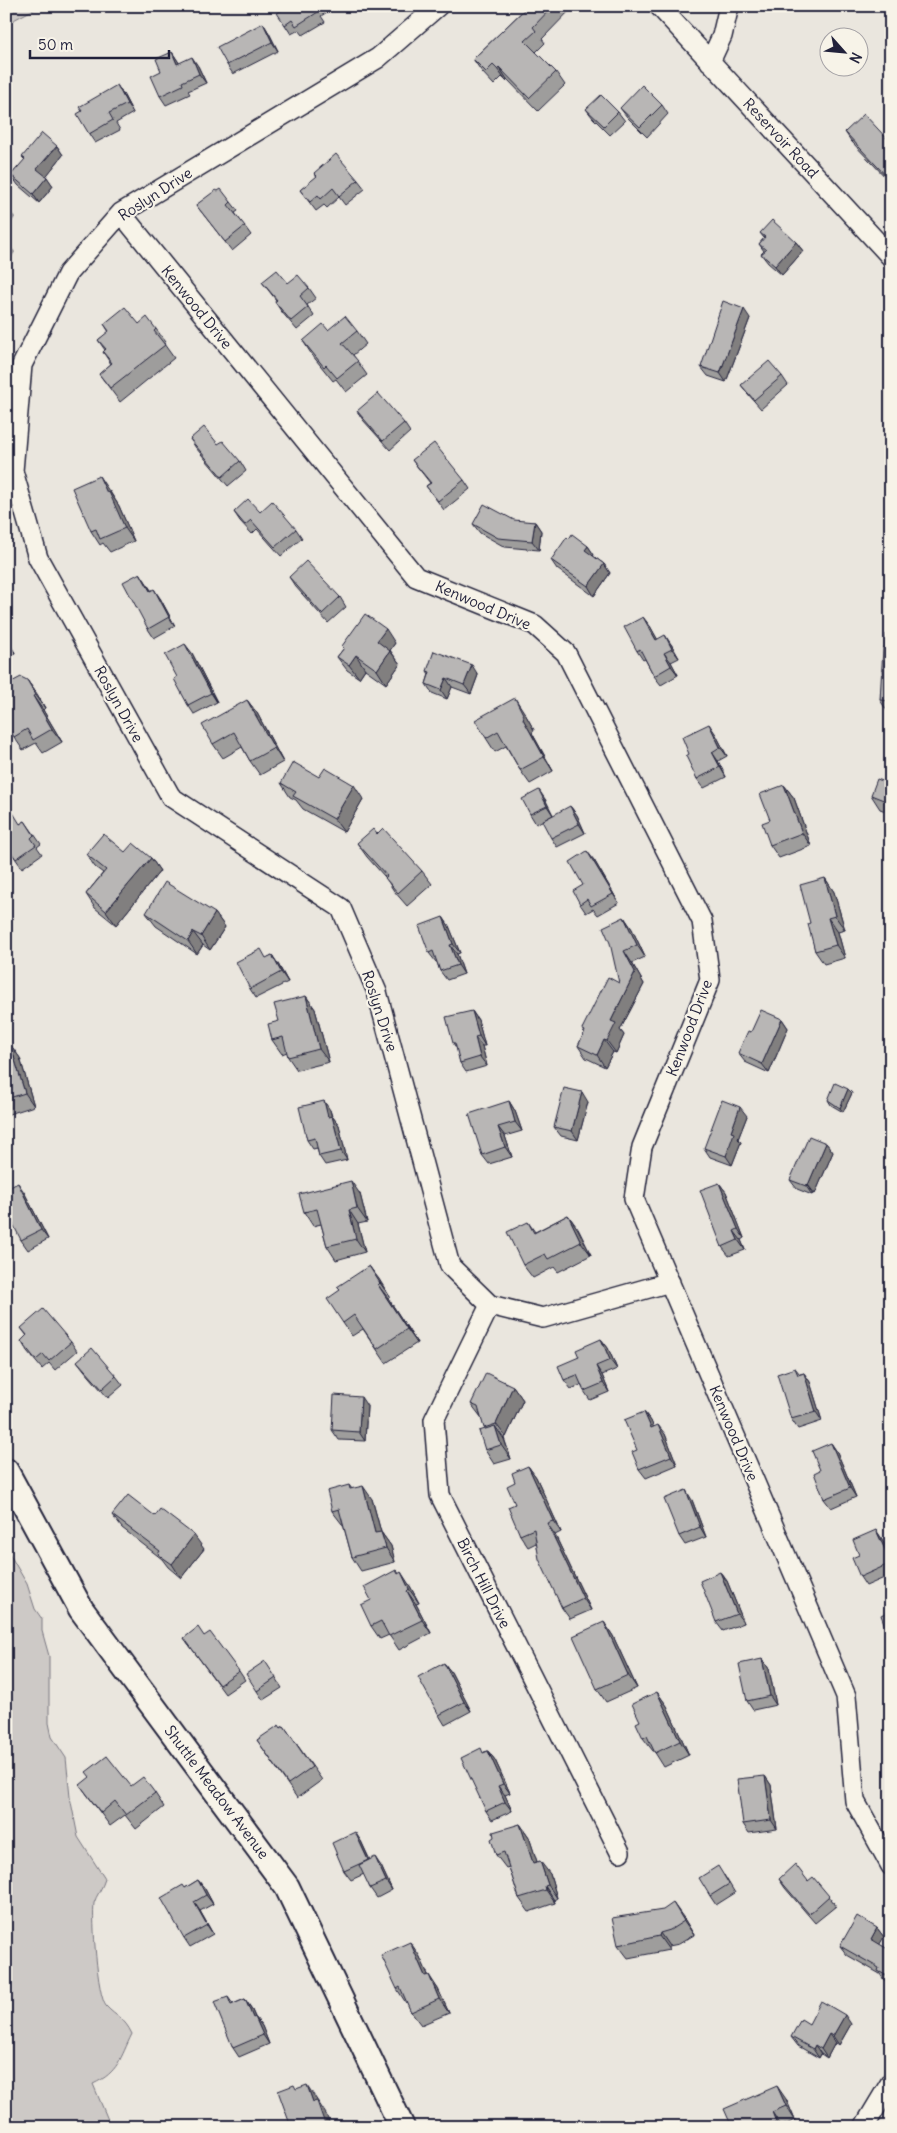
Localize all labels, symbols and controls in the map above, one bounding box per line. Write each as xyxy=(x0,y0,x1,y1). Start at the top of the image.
scale bar xyxy=(30,28,169,60)
north arrow xyxy=(820,28,870,78)
text: 50 m xyxy=(38,35,73,54)
text: N xyxy=(845,50,866,66)
street label: Reservoir Road xyxy=(739,94,823,182)
street label: Roslyn Drive xyxy=(114,163,196,225)
street label: Kenwood Drive xyxy=(157,261,237,353)
street label: Kenwood Drive xyxy=(432,576,534,634)
street label: Roslyn Drive xyxy=(90,663,148,745)
street label: Roslyn Drive xyxy=(358,968,402,1054)
street label: Kenwood Drive xyxy=(662,977,716,1079)
street label: Kenwood Drive xyxy=(705,1382,763,1484)
street label: Birch Hill Drive xyxy=(453,1535,515,1631)
street label: Shuttle Meadow Avenue xyxy=(161,1721,273,1863)

